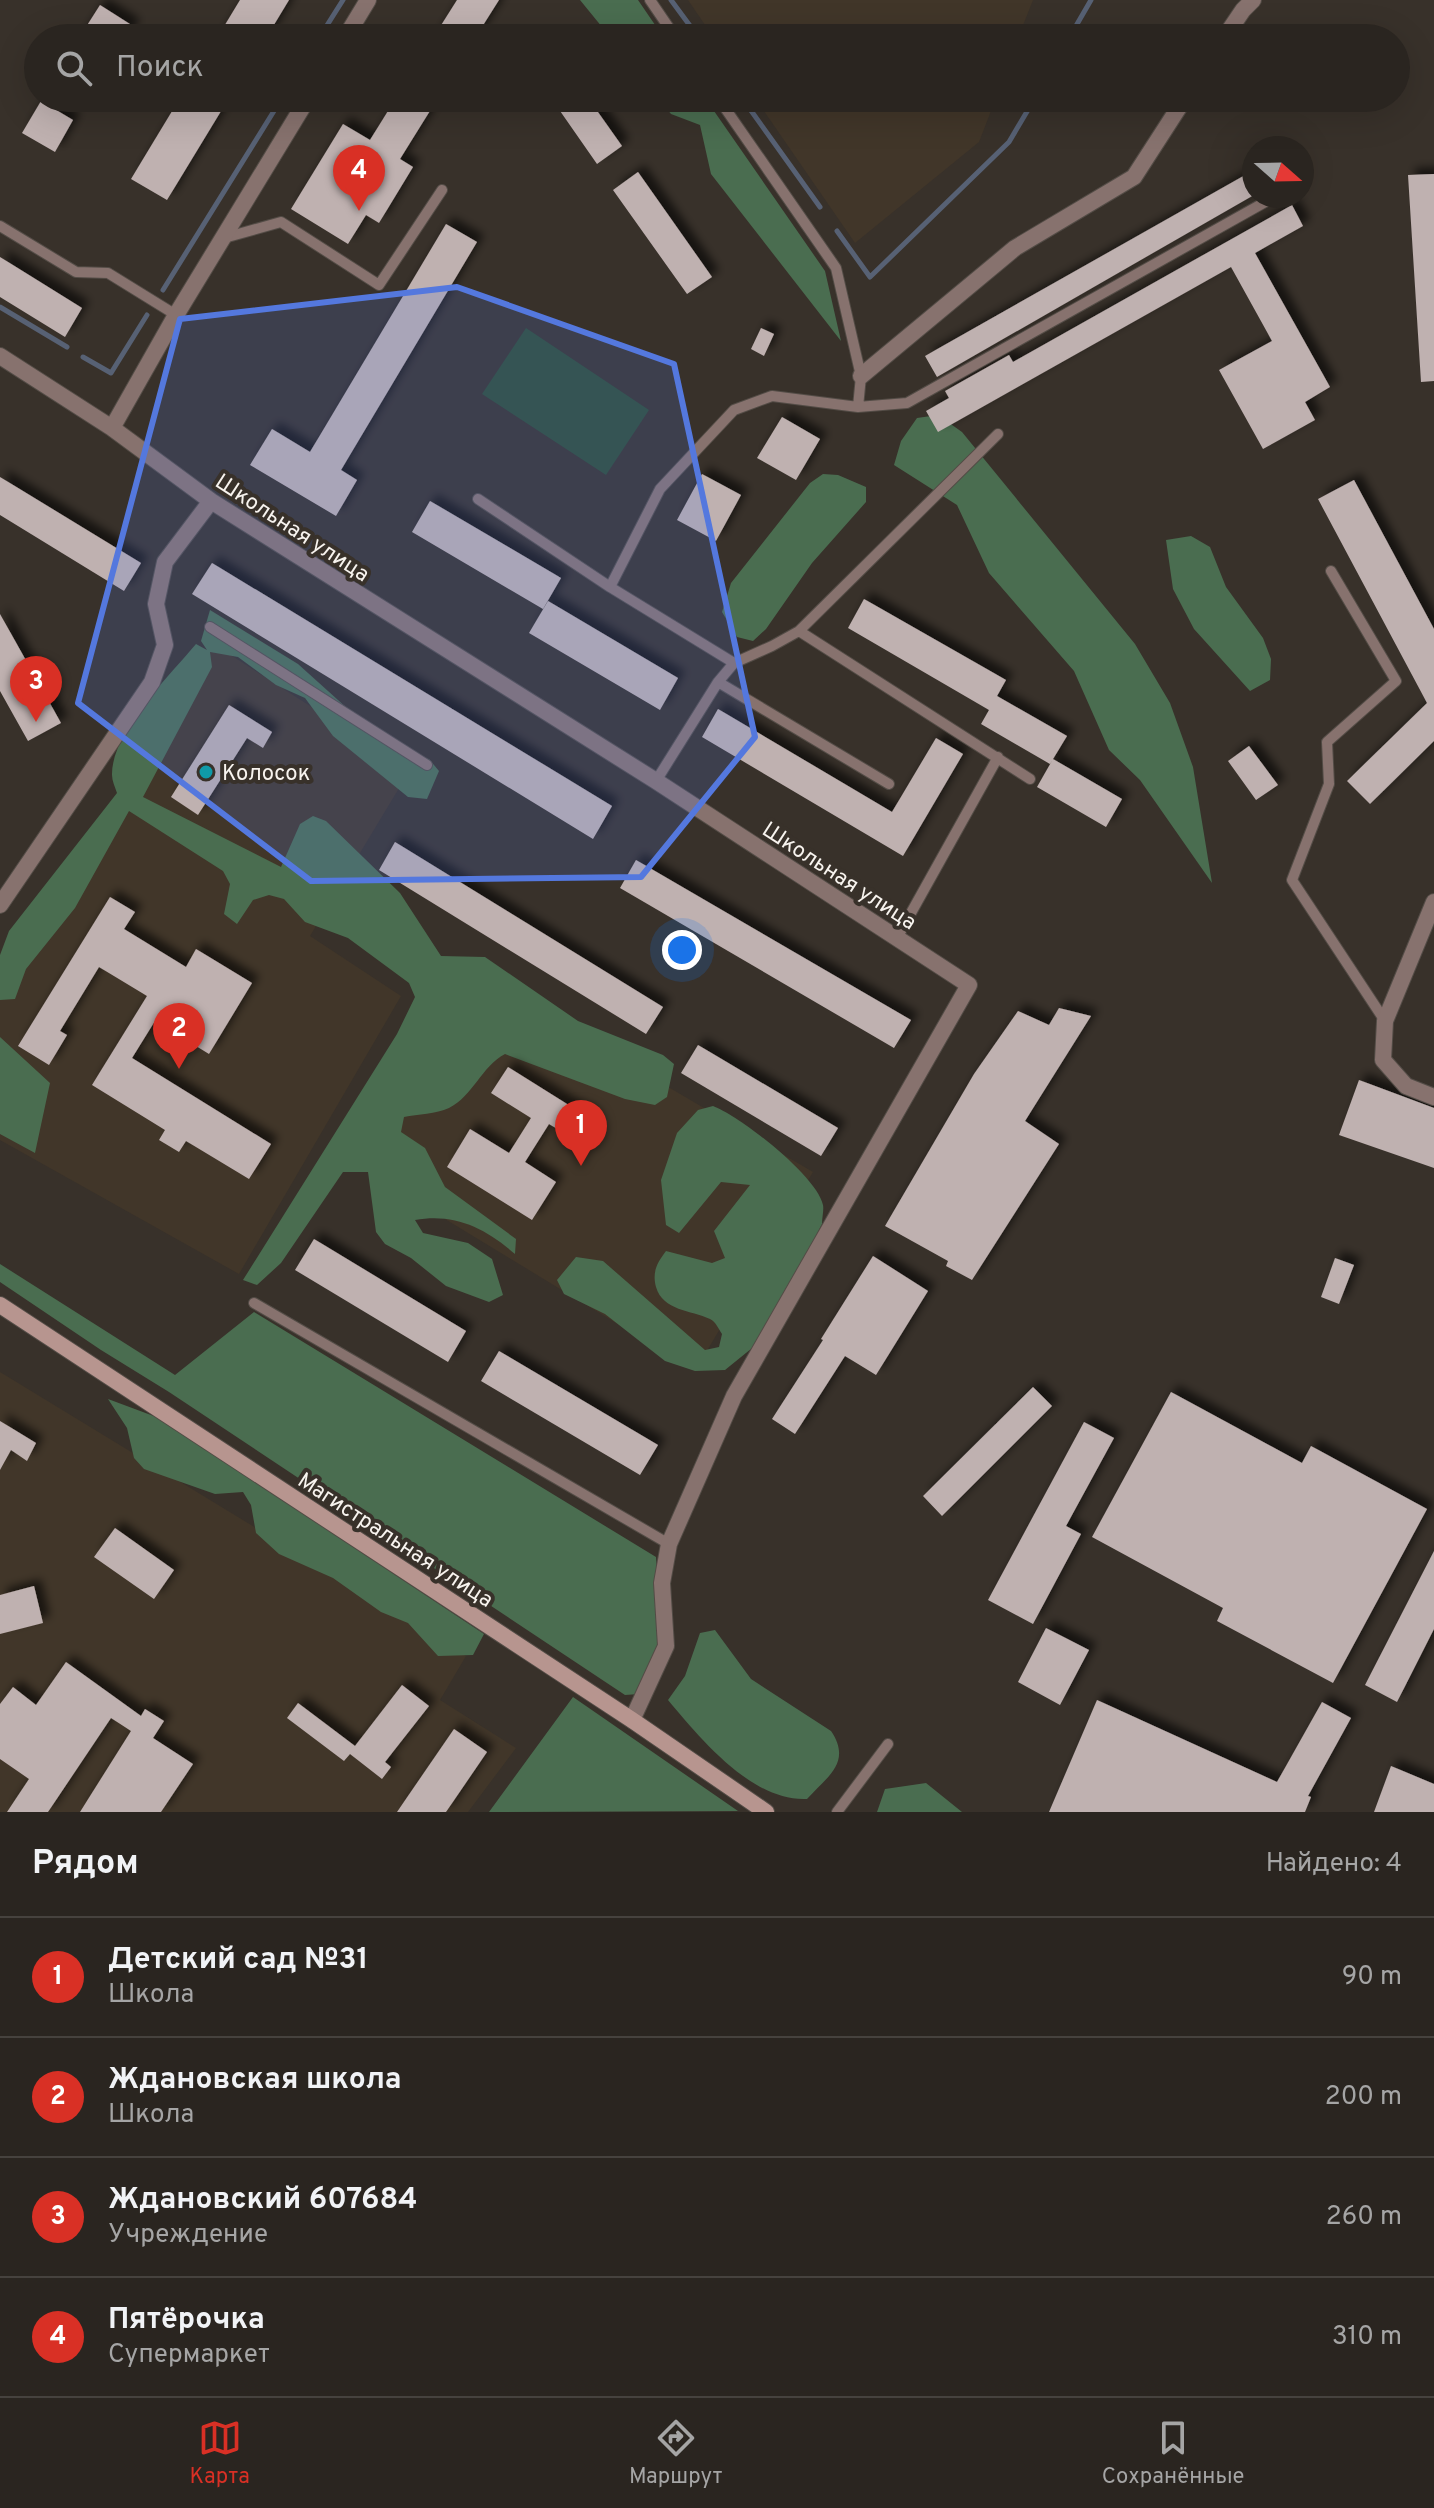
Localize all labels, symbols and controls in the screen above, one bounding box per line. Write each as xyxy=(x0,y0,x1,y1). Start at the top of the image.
search box xyxy=(24,24,1410,112)
icon: search xyxy=(52,46,96,90)
text: Поиск xyxy=(116,50,204,87)
north arrow xyxy=(1242,136,1314,208)
pin: 4 xyxy=(333,145,385,211)
street label: Школьная улица xyxy=(209,469,374,589)
pin: 3 xyxy=(10,656,62,722)
place label: Колосок xyxy=(222,761,310,788)
marker: Колосок xyxy=(197,763,215,781)
street label: Школьная улица xyxy=(756,817,921,937)
your location xyxy=(662,930,702,970)
pin: 2 xyxy=(153,1003,205,1069)
pin: 1 xyxy=(555,1100,607,1166)
street label: Магистральная улица xyxy=(292,1468,498,1614)
text: Рядом xyxy=(32,1843,139,1886)
text: Найдено: 4 xyxy=(1266,1848,1402,1881)
text: Детский сад №31 xyxy=(108,1942,368,1979)
text: 1 xyxy=(53,1961,63,1994)
text: 90 m xyxy=(1342,1961,1402,1994)
text: Школа xyxy=(108,1979,194,2012)
text: Ждановская школа xyxy=(108,2062,402,2099)
text: 2 xyxy=(50,2081,66,2114)
text: 200 m xyxy=(1325,2081,1402,2114)
text: Школа xyxy=(108,2099,194,2132)
text: Ждановский 607684 xyxy=(108,2182,418,2219)
text: 3 xyxy=(50,2201,66,2234)
text: 260 m xyxy=(1326,2201,1402,2234)
text: Учреждение xyxy=(108,2219,268,2252)
text: Пятёрочка xyxy=(108,2302,265,2339)
text: 4 xyxy=(50,2321,66,2354)
text: 310 m xyxy=(1332,2321,1402,2354)
text: Супермаркет xyxy=(108,2339,270,2372)
tab: Карта xyxy=(190,2416,250,2491)
tab: Маршрут xyxy=(629,2416,723,2491)
tab: Сохранённые xyxy=(1102,2416,1244,2491)

